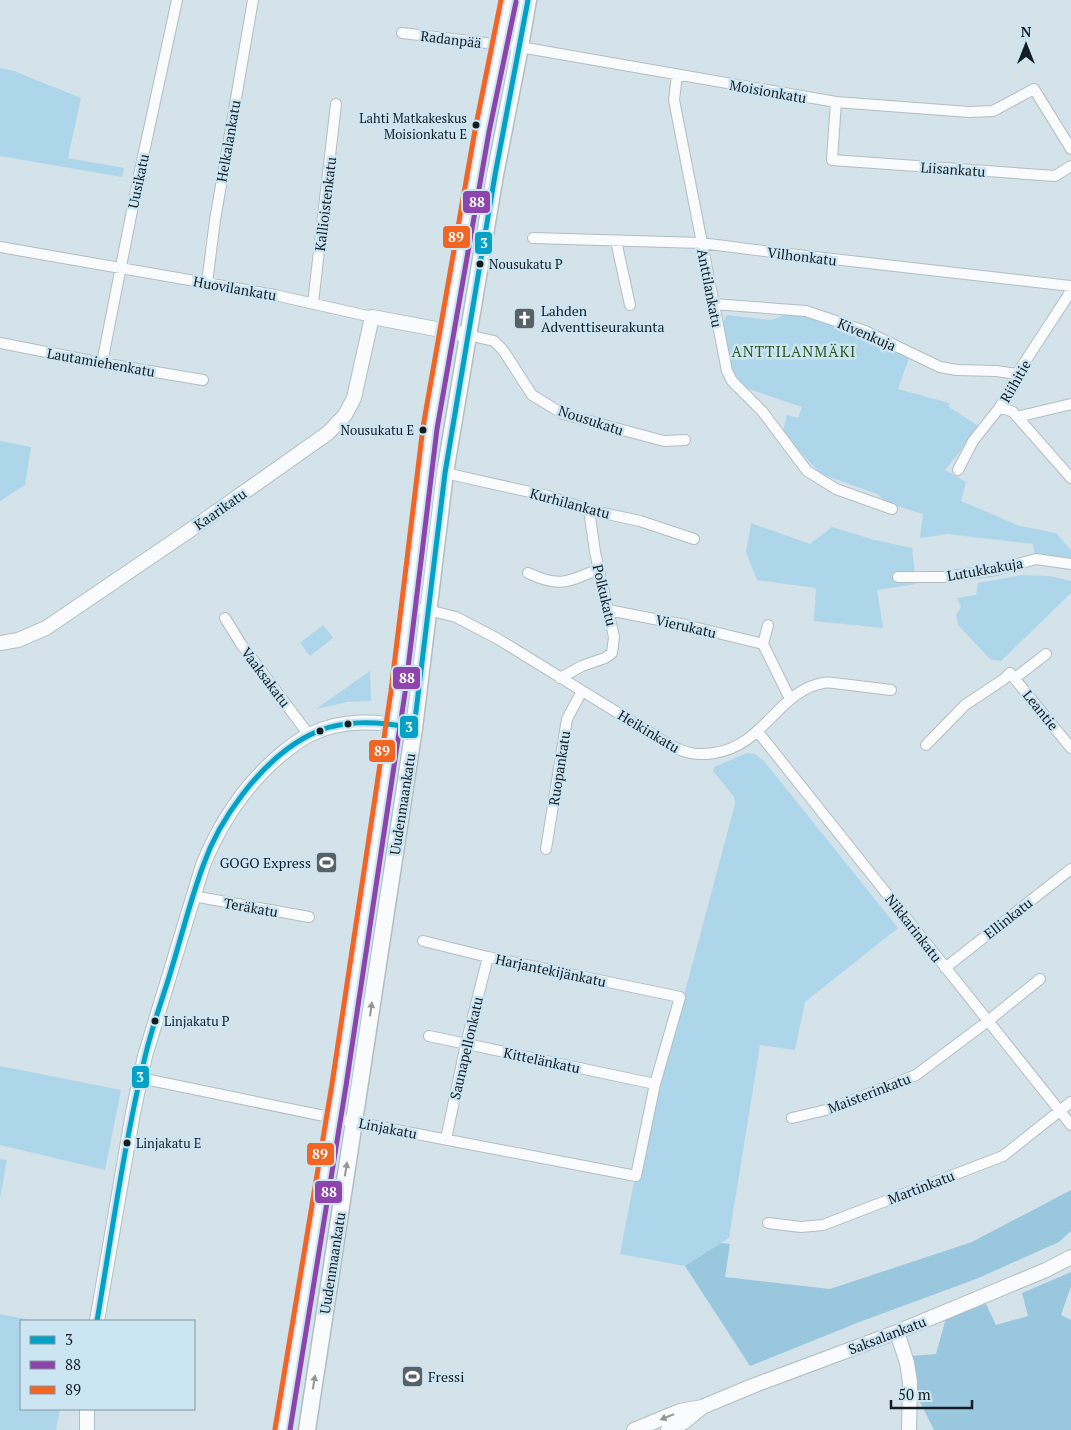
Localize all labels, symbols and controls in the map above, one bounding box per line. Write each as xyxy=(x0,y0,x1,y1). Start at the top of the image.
north arrow xyxy=(1001,20,1051,70)
text: N xyxy=(1021,22,1032,41)
street label: Radanpää xyxy=(419,26,483,52)
street label: Moisionkatu xyxy=(728,75,808,107)
street label: Helkalankatu xyxy=(211,99,245,183)
place label: Lahti Matkakeskus Moisionkatu E xyxy=(359,109,467,143)
marker: Lahti Matkakeskus Moisionkatu E xyxy=(471,120,481,130)
street label: Uusikatu xyxy=(123,152,153,210)
street label: Kallioistenkatu xyxy=(310,156,340,252)
street label: Liisankatu xyxy=(920,157,986,181)
line badge: 88 xyxy=(462,190,491,214)
text: 88 xyxy=(469,192,485,211)
line badge: 89 xyxy=(442,225,471,249)
text: 89 xyxy=(448,227,464,246)
line badge: 3 xyxy=(474,231,493,255)
text: 3 xyxy=(480,233,488,252)
street label: Vilhonkatu xyxy=(766,242,838,270)
street label: Anttilankatu xyxy=(693,247,727,329)
place label: Nousukatu P xyxy=(489,255,563,273)
marker: Nousukatu P xyxy=(475,259,485,269)
street label: Huovilankatu xyxy=(192,271,278,305)
place label: Lahden Adventtiseurakunta xyxy=(541,301,665,336)
church icon: Lahden Adventtiseurakunta xyxy=(513,306,537,330)
street label: Kivenkuja xyxy=(835,313,899,355)
district label: ANTTILANMÄKI xyxy=(732,341,856,361)
street label: Lautamiehenkatu xyxy=(45,343,157,381)
street label: Riihitie xyxy=(995,356,1035,406)
street label: Nousukatu xyxy=(556,401,626,439)
place label: Nousukatu E xyxy=(340,421,414,439)
marker: Nousukatu E xyxy=(418,425,428,435)
street label: Kurhilankatu xyxy=(528,483,612,523)
street label: Kaarikatu xyxy=(190,484,250,534)
street label: Lutukkakuja xyxy=(946,553,1024,585)
street label: Polkukatu xyxy=(589,562,621,628)
street label: Vierukatu xyxy=(654,610,718,642)
street label: Vaaksakatu xyxy=(237,643,295,711)
line badge: 88 xyxy=(392,666,421,690)
text: 88 xyxy=(399,668,415,687)
street label: Leantie xyxy=(1019,686,1063,734)
street label: Heikinkatu xyxy=(615,705,683,757)
line badge: 3 xyxy=(399,715,419,739)
text: 3 xyxy=(405,717,413,736)
unlabelled marker xyxy=(343,719,353,729)
unlabelled marker xyxy=(315,726,325,736)
street label: Ruopankatu xyxy=(544,729,574,807)
line badge: 89 xyxy=(368,739,396,763)
text: 89 xyxy=(374,741,390,760)
street label: Uudenmaankatu xyxy=(385,752,419,856)
sports icon: GOGO Express xyxy=(315,850,339,874)
place label: GOGO Express xyxy=(220,853,311,872)
street label: Nikkarinkatu xyxy=(881,890,947,966)
street label: Teräkatu xyxy=(222,893,280,921)
street label: Ellinkatu xyxy=(980,893,1036,943)
street label: Harjantekijänkatu xyxy=(494,949,608,991)
street label: Saunapellonkatu xyxy=(445,995,487,1101)
one-way arrow xyxy=(367,1000,375,1016)
place label: Linjakatu P xyxy=(164,1012,230,1030)
marker: Linjakatu P xyxy=(150,1016,160,1026)
street label: Kittelänkatu xyxy=(502,1043,582,1077)
line badge: 3 xyxy=(131,1065,150,1089)
text: 3 xyxy=(136,1067,144,1086)
street label: Maisterinkatu xyxy=(825,1069,913,1117)
street label: Linjakatu xyxy=(357,1113,419,1143)
place label: Linjakatu E xyxy=(136,1134,201,1152)
marker: Linjakatu E xyxy=(122,1138,132,1148)
line badge: 89 xyxy=(306,1142,335,1166)
text: 89 xyxy=(312,1144,328,1163)
one-way arrow xyxy=(343,1161,351,1177)
street label: Martinkatu xyxy=(885,1166,957,1208)
line badge: 88 xyxy=(314,1180,343,1204)
text: 88 xyxy=(321,1182,337,1201)
street label: Uudenmaankatu xyxy=(315,1211,349,1315)
street label: Saksalankatu xyxy=(845,1311,929,1359)
legend xyxy=(20,1320,195,1410)
text: 3 xyxy=(65,1329,73,1349)
text: 88 xyxy=(65,1354,81,1374)
sports icon: Fressi xyxy=(400,1364,424,1388)
place label: Fressi xyxy=(428,1367,464,1386)
one-way arrow xyxy=(310,1373,318,1389)
scale bar xyxy=(891,1378,972,1410)
text: 89 xyxy=(65,1379,81,1399)
text: 50 m xyxy=(898,1384,931,1404)
one-way arrow xyxy=(660,1413,674,1421)

